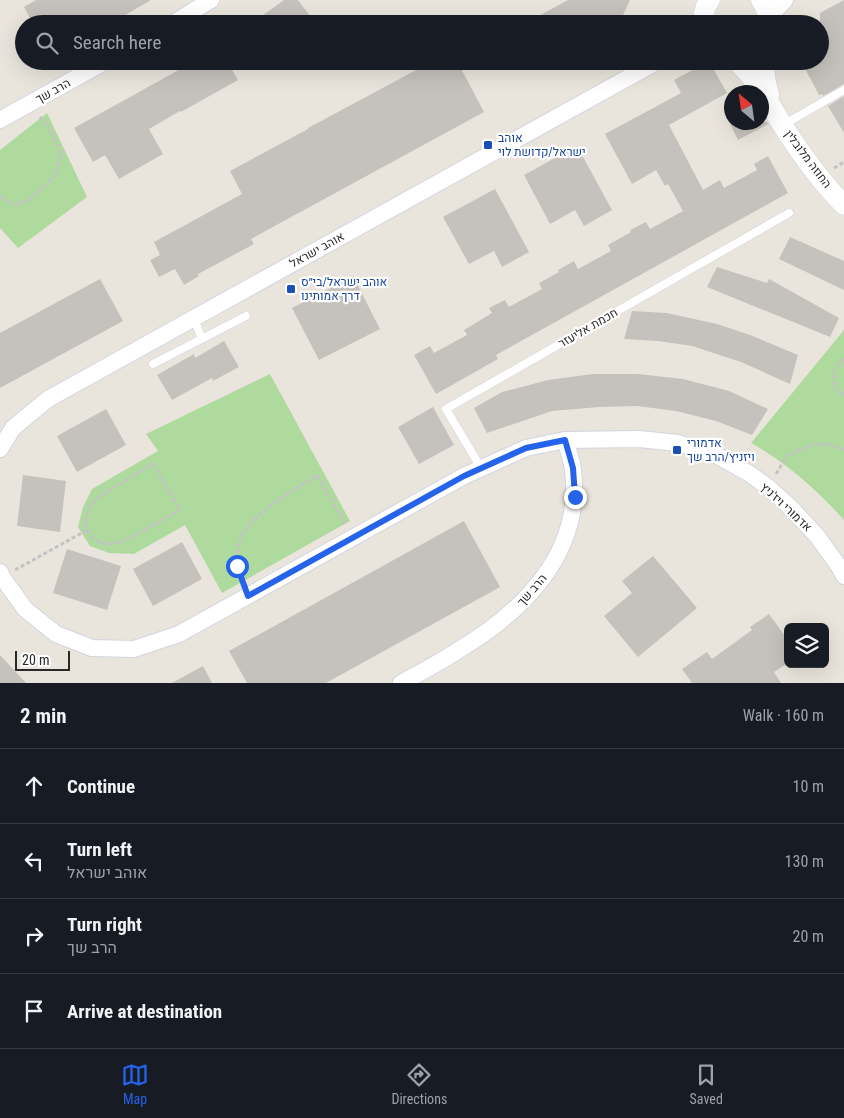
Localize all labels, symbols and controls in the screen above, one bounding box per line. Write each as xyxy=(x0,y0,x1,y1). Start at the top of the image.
search box xyxy=(15,15,829,70)
icon: search xyxy=(33,29,61,57)
text: Search here xyxy=(73,31,161,54)
street label: הרב שך xyxy=(33,76,73,106)
north arrow xyxy=(724,85,769,130)
street label: החוזה מלובלין xyxy=(782,127,834,191)
place label: אוהב ישראל/קדושת לוי xyxy=(498,131,586,159)
marker: אוהב ישראל/קדושת לוי xyxy=(482,139,494,151)
street label: אוהב ישראל xyxy=(287,229,347,271)
place label: אוהב ישראל/בי״ס דרך אמותינו xyxy=(301,275,388,303)
marker: אוהב ישראל/בי״ס דרך אמותינו xyxy=(285,283,297,295)
street label: חכמת אליעזר xyxy=(556,305,620,351)
place label: אדמורי ויזניץ/הרב שך xyxy=(687,436,755,464)
marker: אדמורי ויזניץ/הרב שך xyxy=(671,444,683,456)
street label: אדמורי ויז'ניץ xyxy=(757,480,815,535)
route end xyxy=(564,486,587,509)
route start xyxy=(226,555,249,578)
street label: הרב שך xyxy=(514,571,550,609)
map controls xyxy=(784,623,829,668)
button: layers xyxy=(784,623,829,668)
scale bar xyxy=(15,648,70,671)
text: 20 m xyxy=(22,652,50,668)
text: 2 min xyxy=(20,704,67,728)
text: Walk · 160 m xyxy=(743,706,824,725)
icon: ahead xyxy=(20,772,48,800)
text: Continue xyxy=(67,775,135,798)
text: 10 m xyxy=(792,777,824,796)
text: Turn left xyxy=(67,838,132,861)
icon: left xyxy=(20,847,48,875)
text: 130 m xyxy=(785,852,824,871)
text: אוהב ישראל xyxy=(67,863,147,882)
text: Turn right xyxy=(67,913,142,936)
icon: right xyxy=(20,922,48,950)
text: 20 m xyxy=(792,927,824,946)
text: הרב שך xyxy=(67,938,117,957)
icon: arrive xyxy=(20,997,48,1025)
text: Arrive at destination xyxy=(67,1000,222,1023)
tab: Map xyxy=(121,1061,149,1107)
tab: Directions xyxy=(391,1061,447,1107)
tab: Saved xyxy=(690,1061,723,1107)

